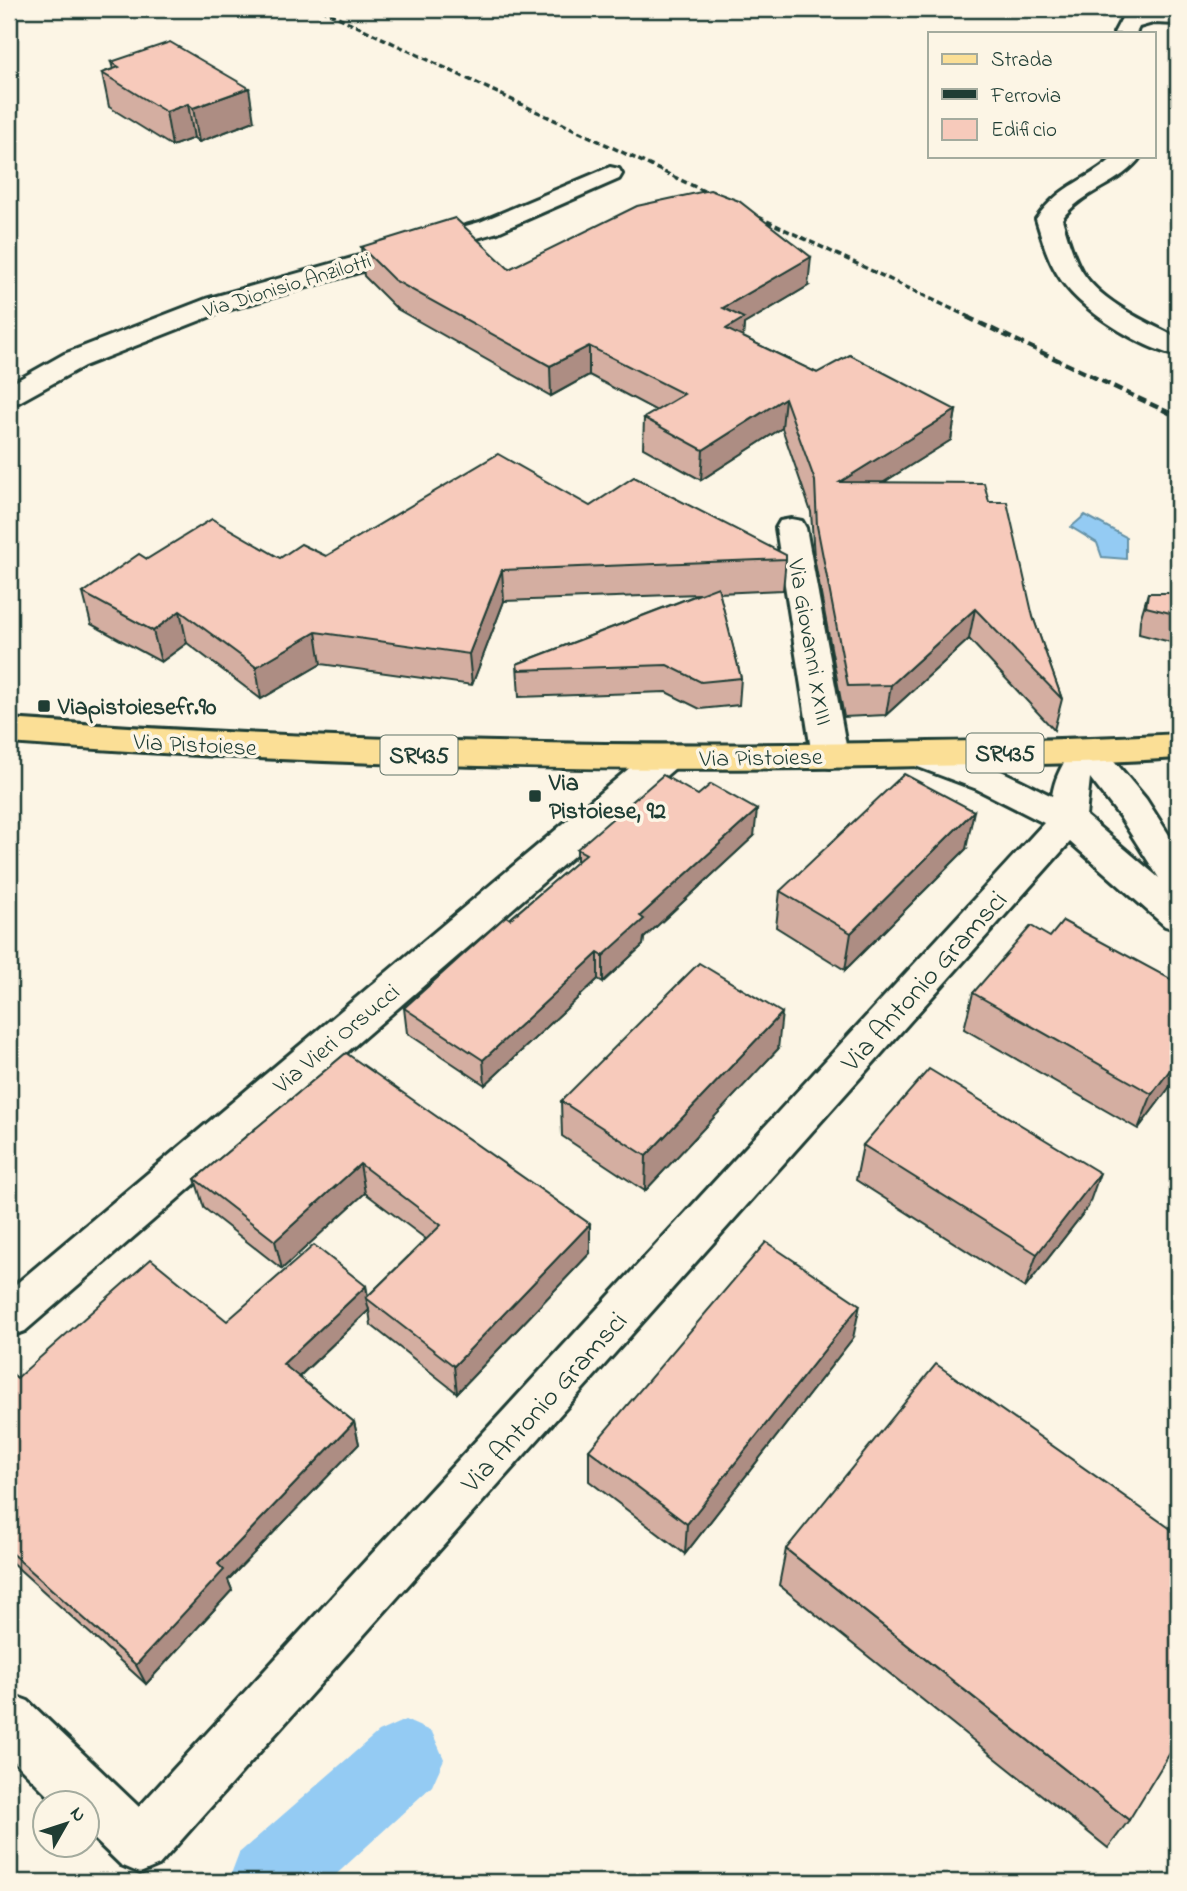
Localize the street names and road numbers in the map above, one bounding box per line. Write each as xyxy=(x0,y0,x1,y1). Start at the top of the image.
street label: Via Dionisio Anzilotti xyxy=(199,247,375,327)
street label: Via Giovanni XXIII xyxy=(777,555,840,728)
street label: Via Pistoiese xyxy=(131,726,258,767)
road number: SR435 xyxy=(967,734,1044,772)
road number: SR435 xyxy=(380,736,458,775)
street label: Via Pistoiese xyxy=(698,741,823,778)
street label: Via Antonio Gramsci xyxy=(832,882,1018,1083)
street label: Via Vieri Orsucci xyxy=(266,976,409,1104)
street label: Via Antonio Gramsci xyxy=(452,1303,638,1504)

